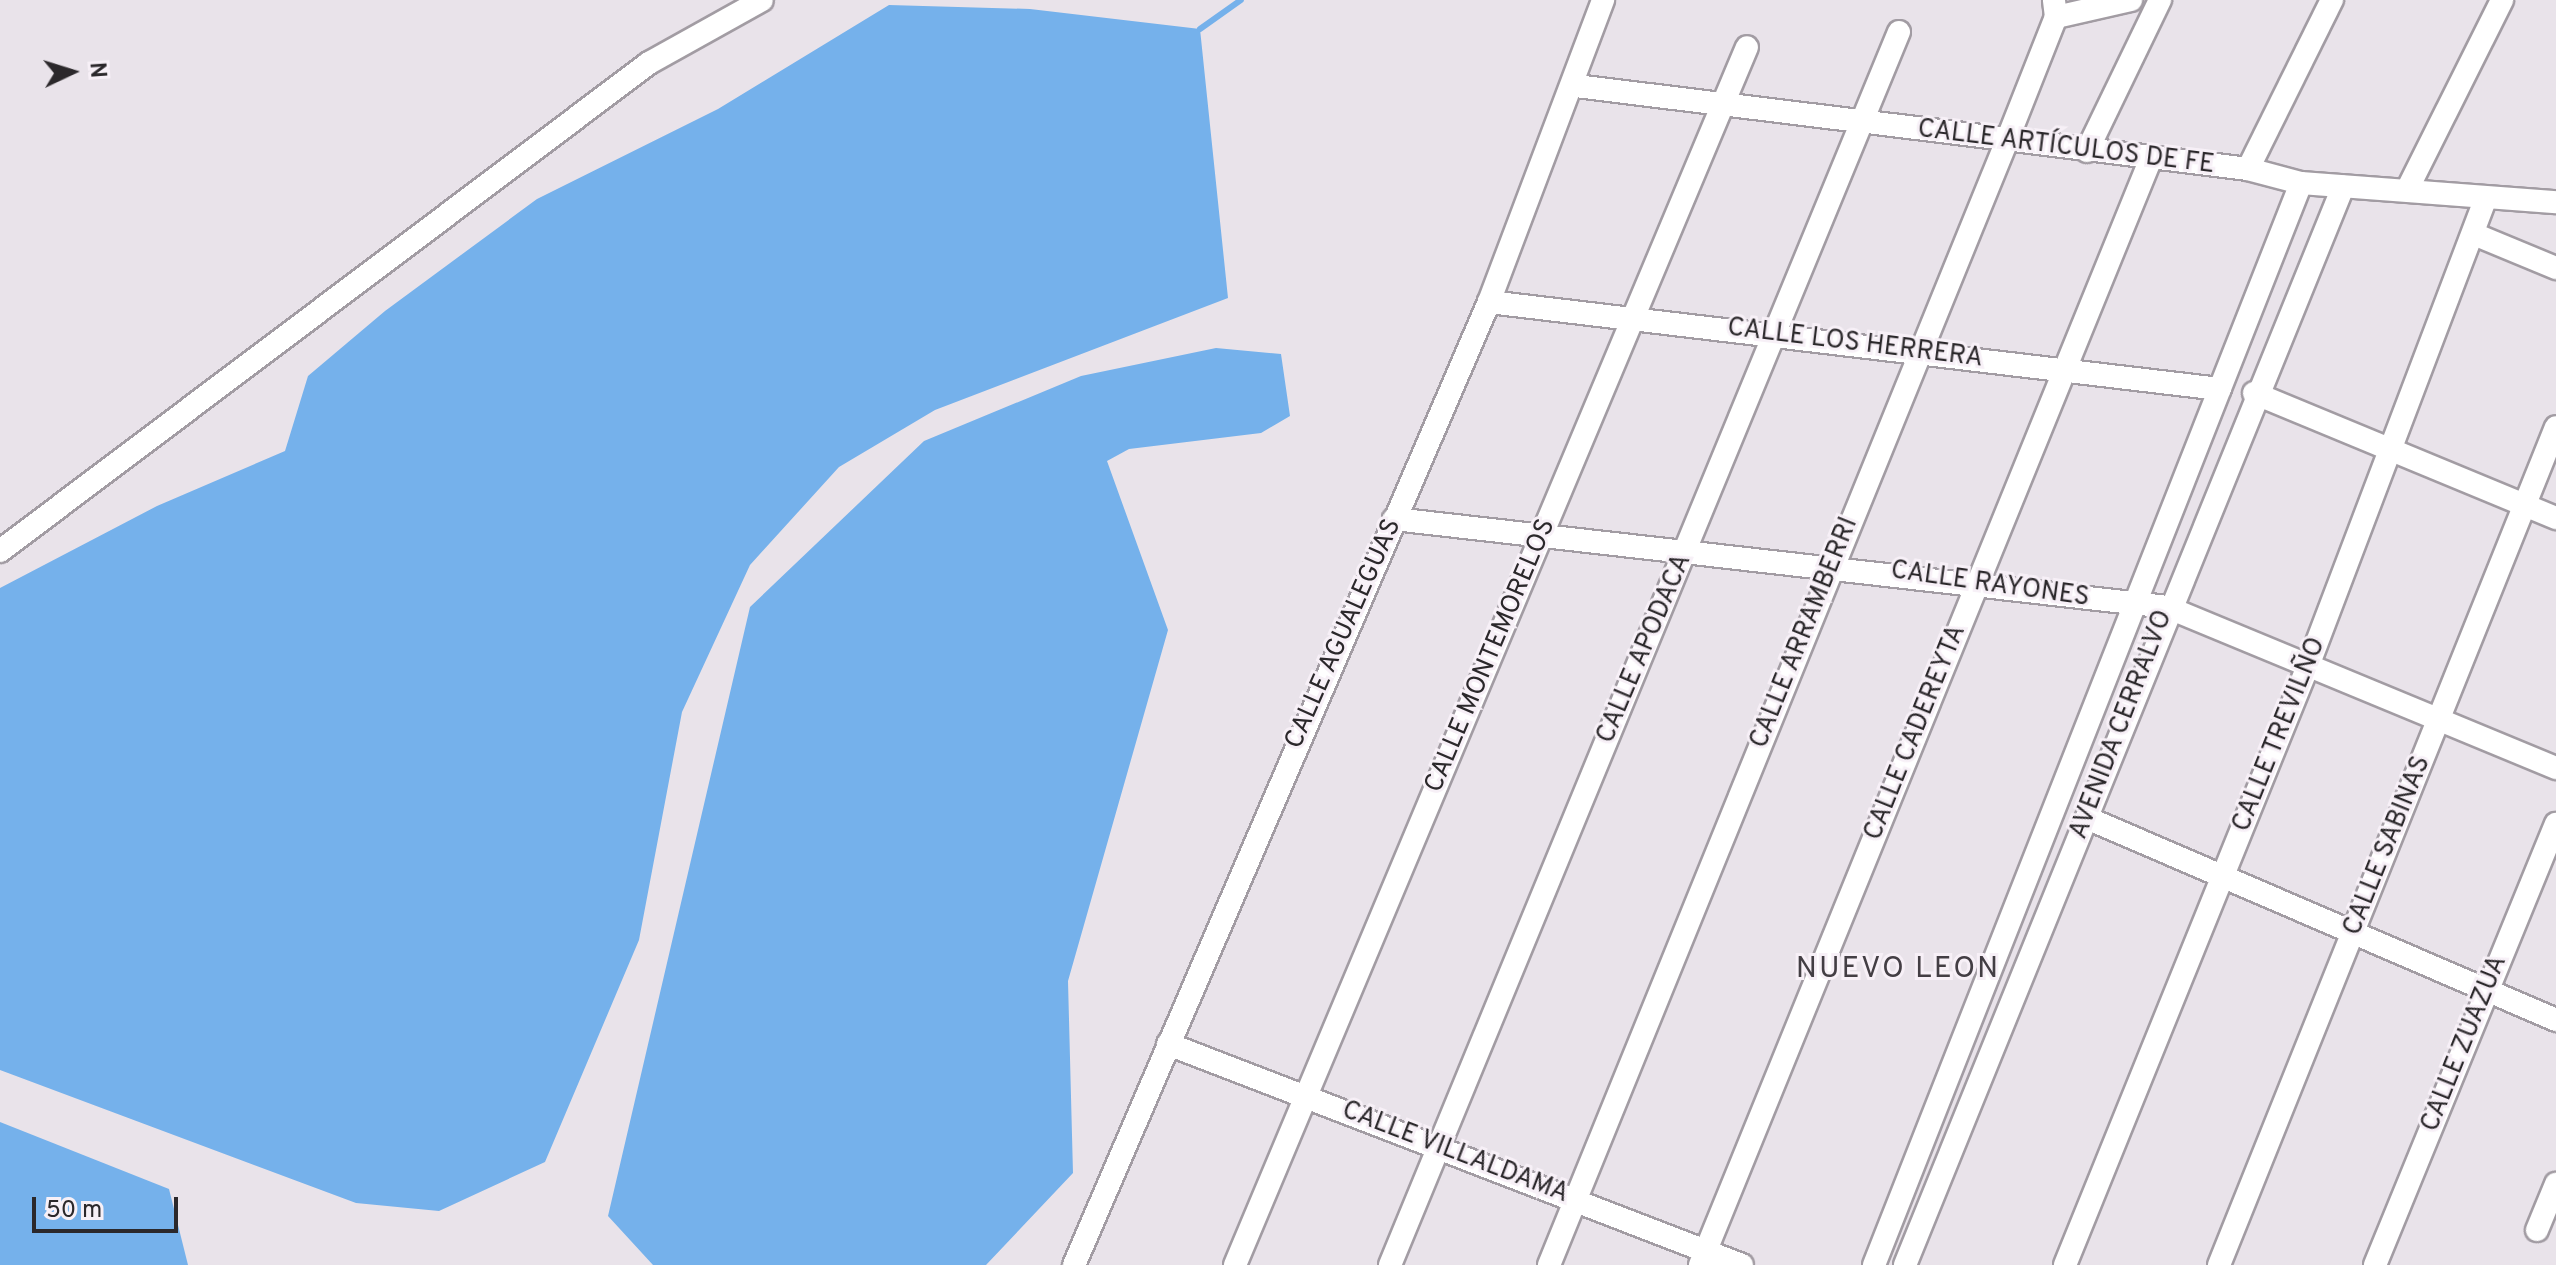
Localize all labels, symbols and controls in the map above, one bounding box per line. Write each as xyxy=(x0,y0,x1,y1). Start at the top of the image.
north arrow xyxy=(32,32,112,112)
text: N xyxy=(82,61,110,79)
street label: CALLE ARTÍCULOS DE FE xyxy=(1915,114,2217,182)
street label: CALLE LOS HERRERA xyxy=(1725,313,1985,375)
street label: CALLE ARRAMBERRI xyxy=(1744,512,1866,754)
street label: CALLE AGUALEGUAS xyxy=(1279,514,1409,754)
street label: CALLE MONTEMORELOS xyxy=(1419,515,1563,797)
street label: CALLE APODACA xyxy=(1591,549,1699,749)
street label: CALLE RAYONES xyxy=(1889,556,2091,614)
street label: AVENIDA CERRALVO xyxy=(2064,606,2180,844)
street label: CALLE CADEREYTA xyxy=(1859,621,1973,845)
street label: CALLE TREVILÑO xyxy=(2227,633,2333,837)
street label: CALLE SABINAS xyxy=(2338,752,2438,940)
street label: CALLE ZUAZUA xyxy=(2416,951,2514,1137)
district label: NUEVO LEON xyxy=(1796,952,2000,988)
street label: CALLE VILLALDAMA xyxy=(1337,1095,1573,1211)
scale bar xyxy=(36,1181,182,1231)
text: 50 m xyxy=(46,1196,102,1226)

